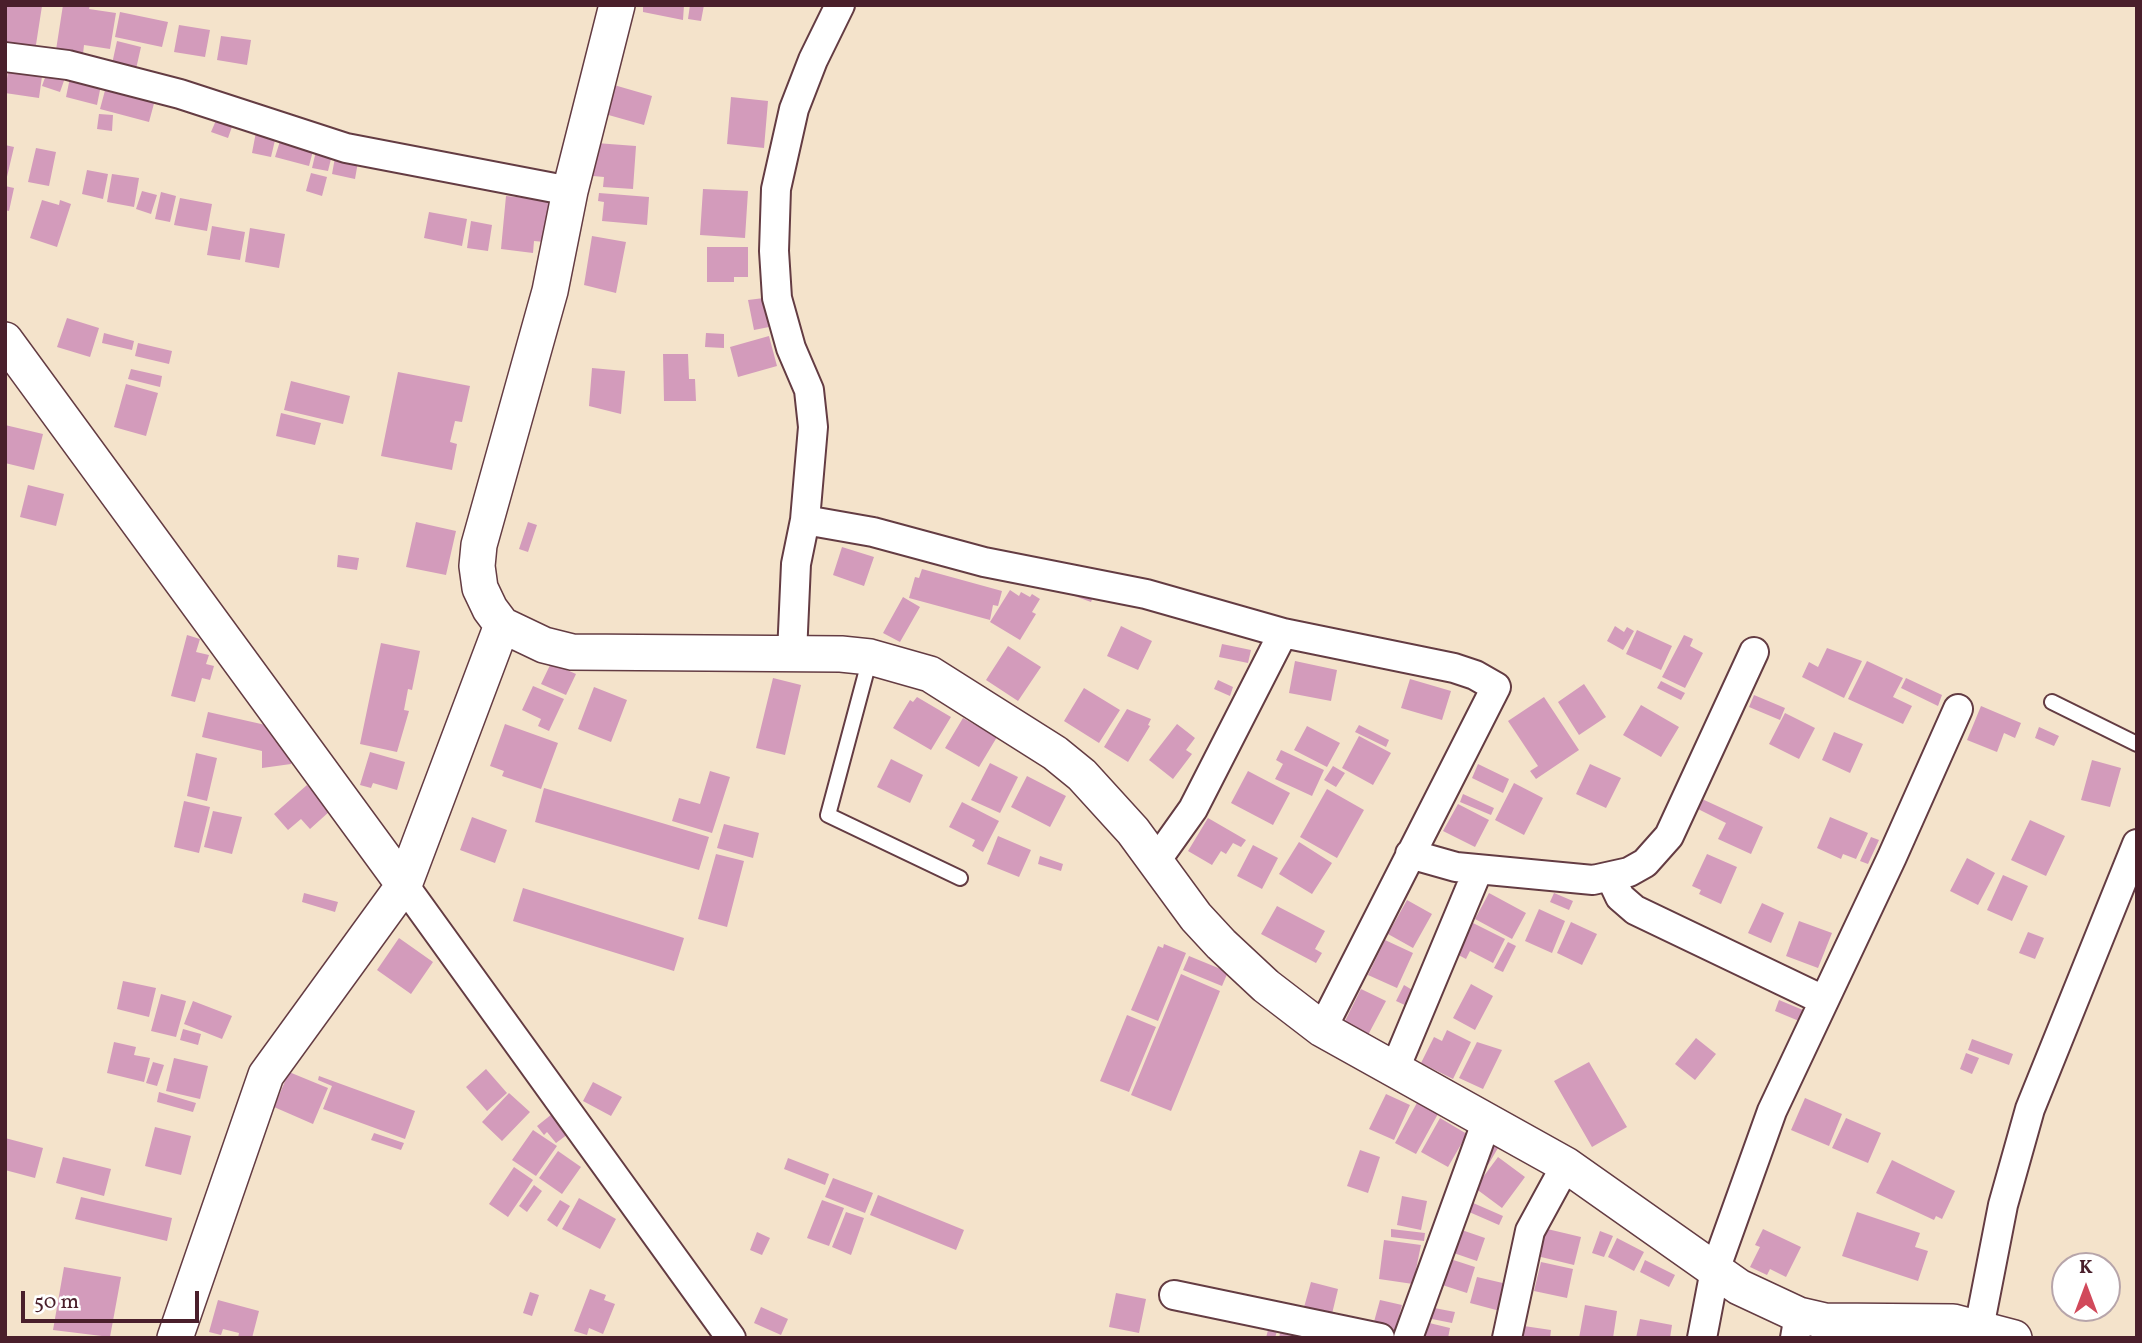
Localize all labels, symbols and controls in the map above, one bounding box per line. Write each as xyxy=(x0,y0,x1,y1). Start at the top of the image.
north arrow xyxy=(2051,1252,2121,1322)
text: K xyxy=(2079,1255,2093,1281)
scale bar xyxy=(24,1276,203,1320)
text: 50 m xyxy=(34,1288,79,1317)

